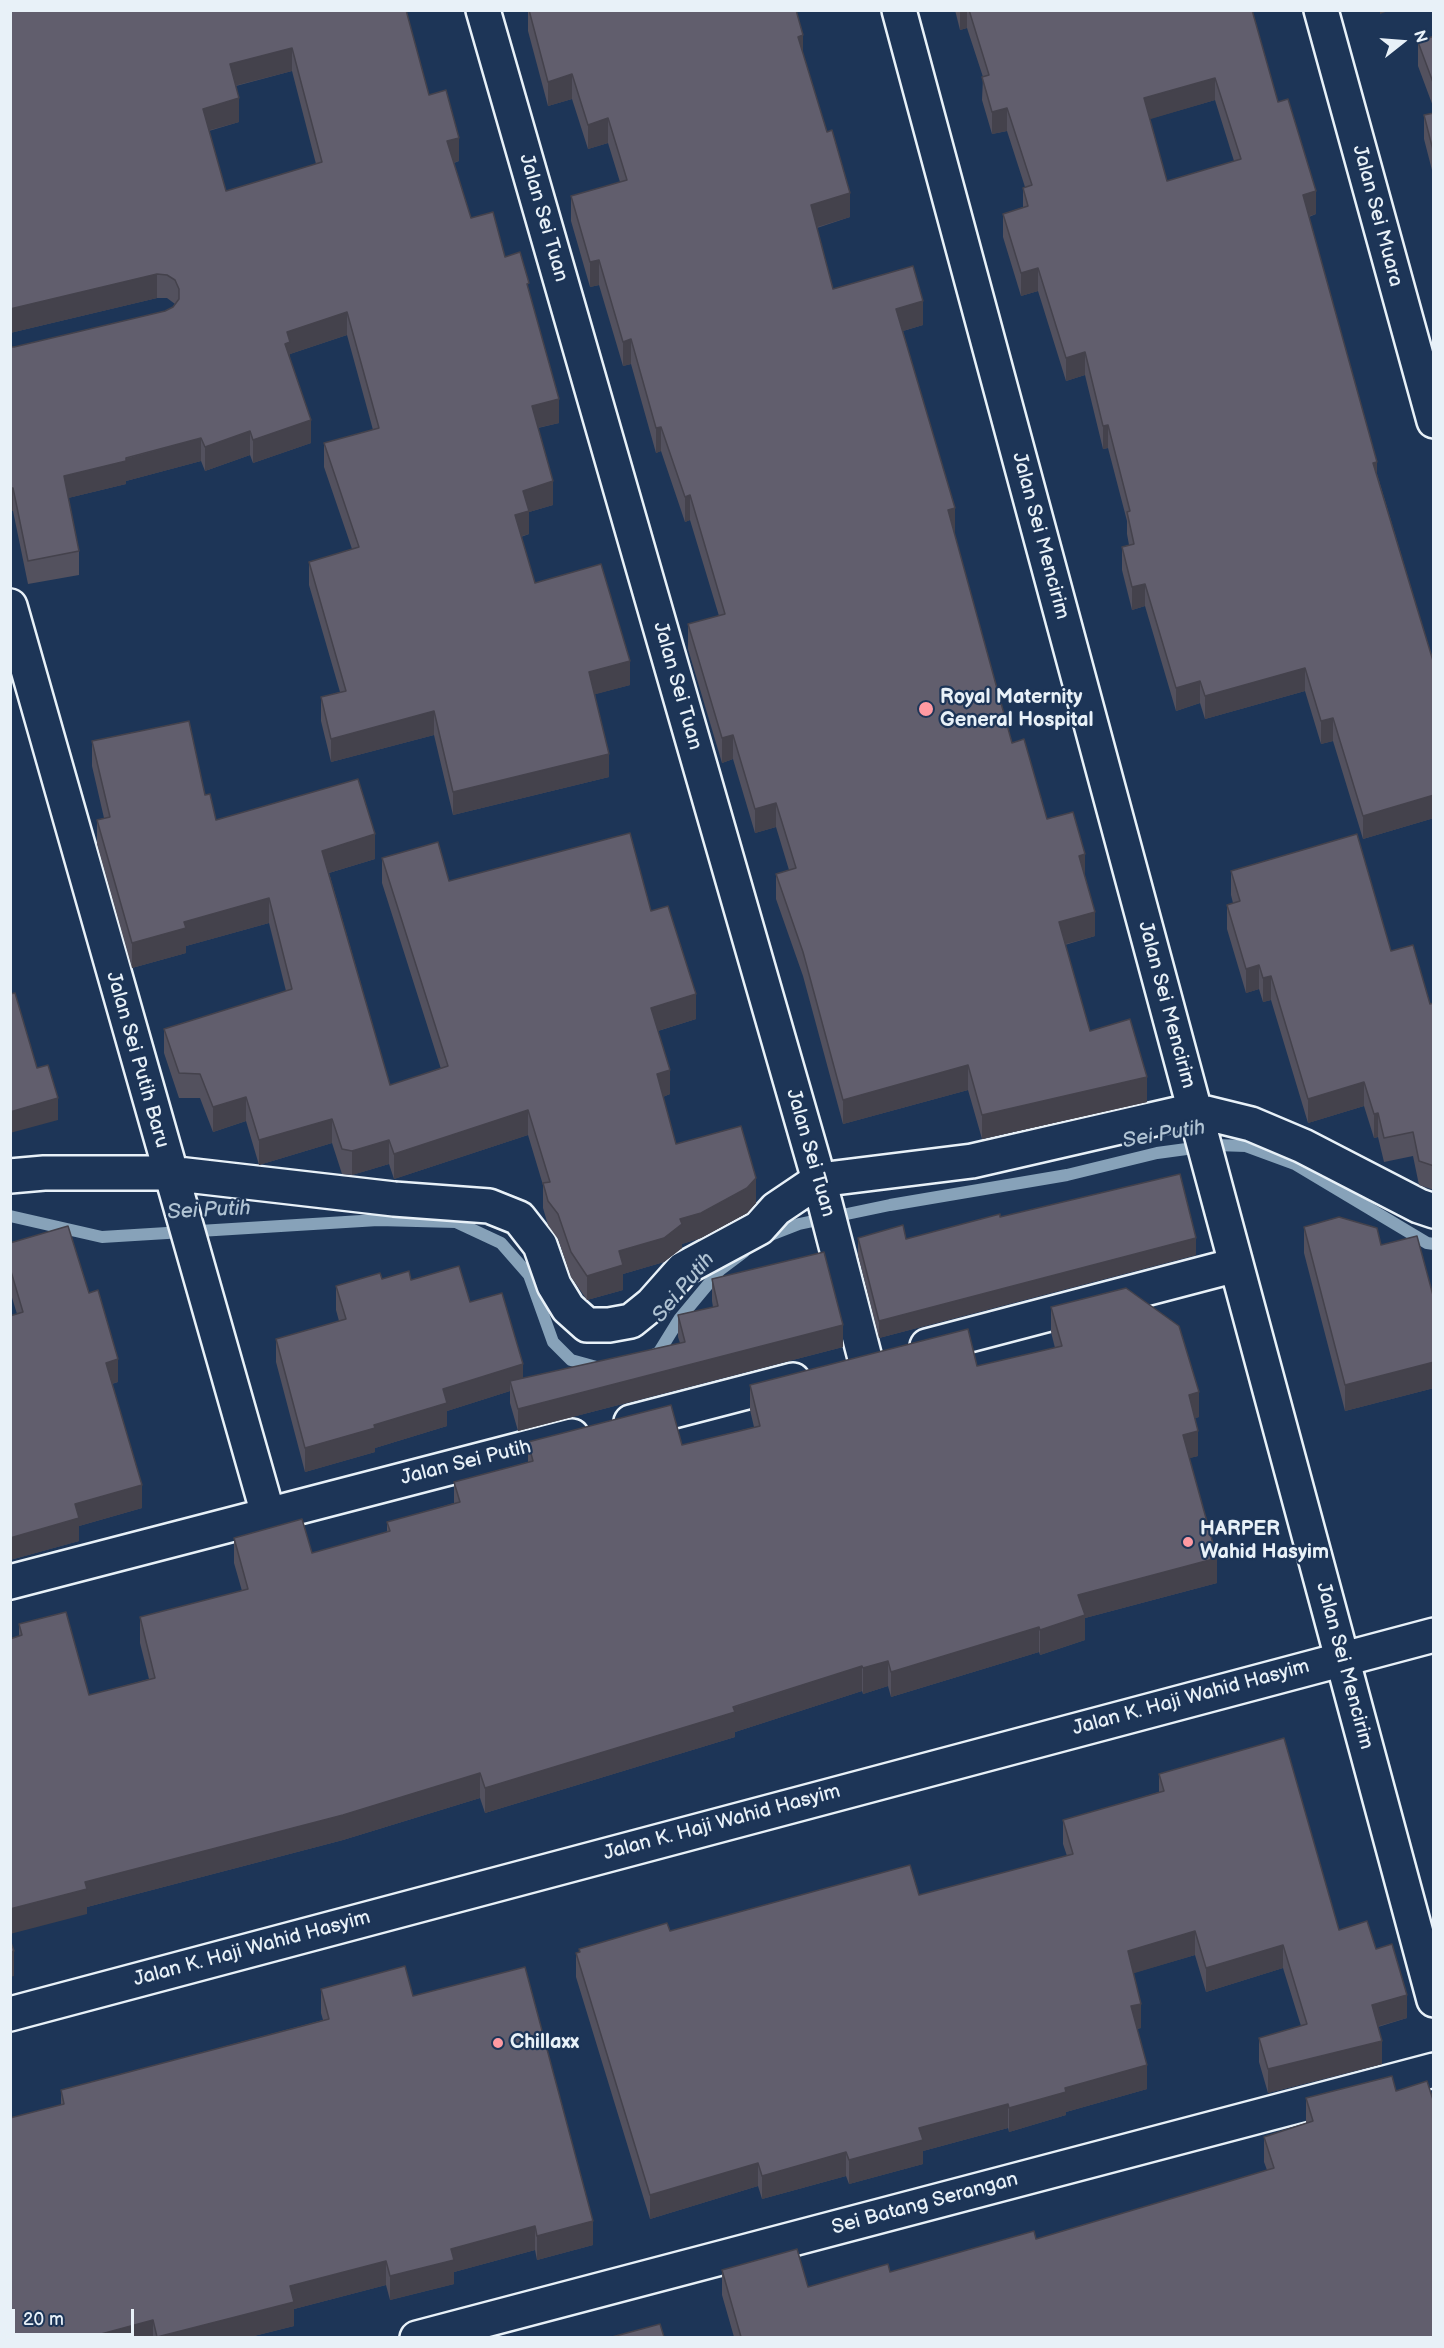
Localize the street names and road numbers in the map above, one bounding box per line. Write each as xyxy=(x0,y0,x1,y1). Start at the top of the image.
street label: Jalan Sei Muara xyxy=(1347,143,1407,289)
street label: Jalan Sei Tuan xyxy=(513,151,573,285)
street label: Jalan Sei Mencirim xyxy=(1006,450,1074,622)
street label: Jalan Sei Tuan xyxy=(647,619,707,753)
street label: Jalan Sei Mencirim xyxy=(1132,919,1200,1091)
street label: Jalan Sei Putih Baru xyxy=(100,969,174,1151)
street label: Jalan Sei Tuan xyxy=(780,1086,840,1220)
street label: Jalan Sei Putih xyxy=(398,1435,534,1491)
street label: Jalan Sei Mencirim xyxy=(1310,1580,1378,1752)
street label: Jalan K. Haji Wahid Hasyim xyxy=(1070,1655,1312,1741)
street label: Jalan K. Haji Wahid Hasyim xyxy=(601,1780,843,1866)
street label: Jalan K. Haji Wahid Hasyim xyxy=(131,1906,373,1992)
street label: Sei Batang Serangan xyxy=(829,2168,1021,2240)

